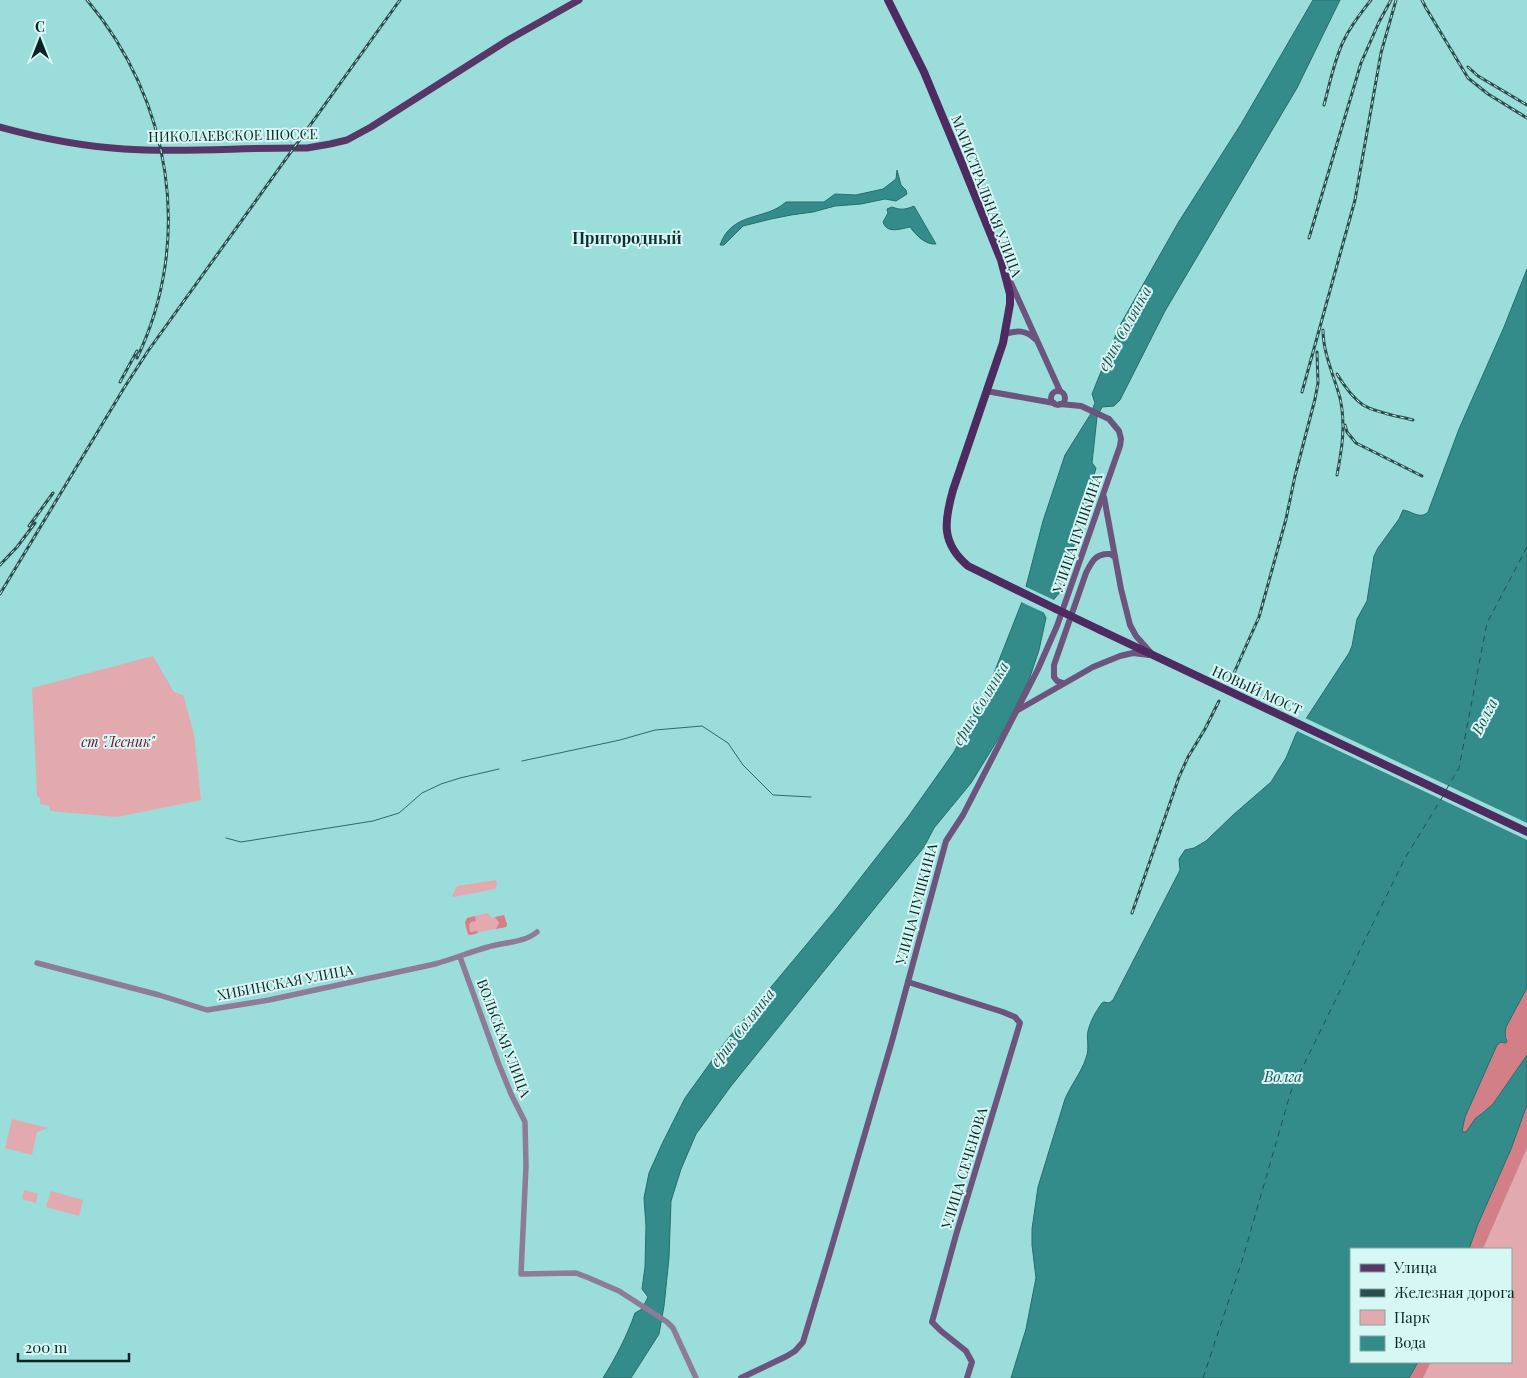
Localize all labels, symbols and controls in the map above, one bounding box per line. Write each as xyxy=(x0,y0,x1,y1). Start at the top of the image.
north arrow xyxy=(15,15,65,65)
text: С xyxy=(35,17,45,36)
street label: МАГИСТРАЛЬНАЯ УЛИЦА xyxy=(947,112,1027,280)
street label: НИКОЛАЕВСКОЕ ШОССЕ xyxy=(148,124,318,146)
district label: Пригородный xyxy=(572,227,682,248)
water label: ерик Солянка xyxy=(1092,282,1156,374)
street label: УЛИЦА ПУШКИНА xyxy=(1047,471,1106,596)
water label: ерик Солянка xyxy=(947,657,1013,748)
street label: НОВЫЙ МОСТ xyxy=(1209,661,1305,719)
water label: Волга xyxy=(1466,694,1502,738)
park label: ст "Лесник" xyxy=(81,732,156,751)
street label: УЛИЦА ПУШКИНА xyxy=(890,841,941,968)
street label: ХИБИНСКАЯ УЛИЦА xyxy=(215,959,355,1005)
street label: ВОЛЬСКАЯ УЛИЦА xyxy=(473,976,535,1100)
water label: ерик Солянка xyxy=(705,984,779,1070)
water label: Волга xyxy=(1263,1066,1302,1086)
street label: УЛИЦА СЕЧЕНОВА xyxy=(936,1105,992,1232)
legend xyxy=(1350,1248,1512,1363)
text: Улица xyxy=(1393,1257,1437,1277)
text: Железная дорога xyxy=(1394,1282,1515,1302)
text: Парк xyxy=(1394,1307,1430,1327)
scale bar xyxy=(18,1330,129,1362)
text: Вода xyxy=(1394,1332,1427,1352)
text: 200 m xyxy=(25,1337,68,1357)

